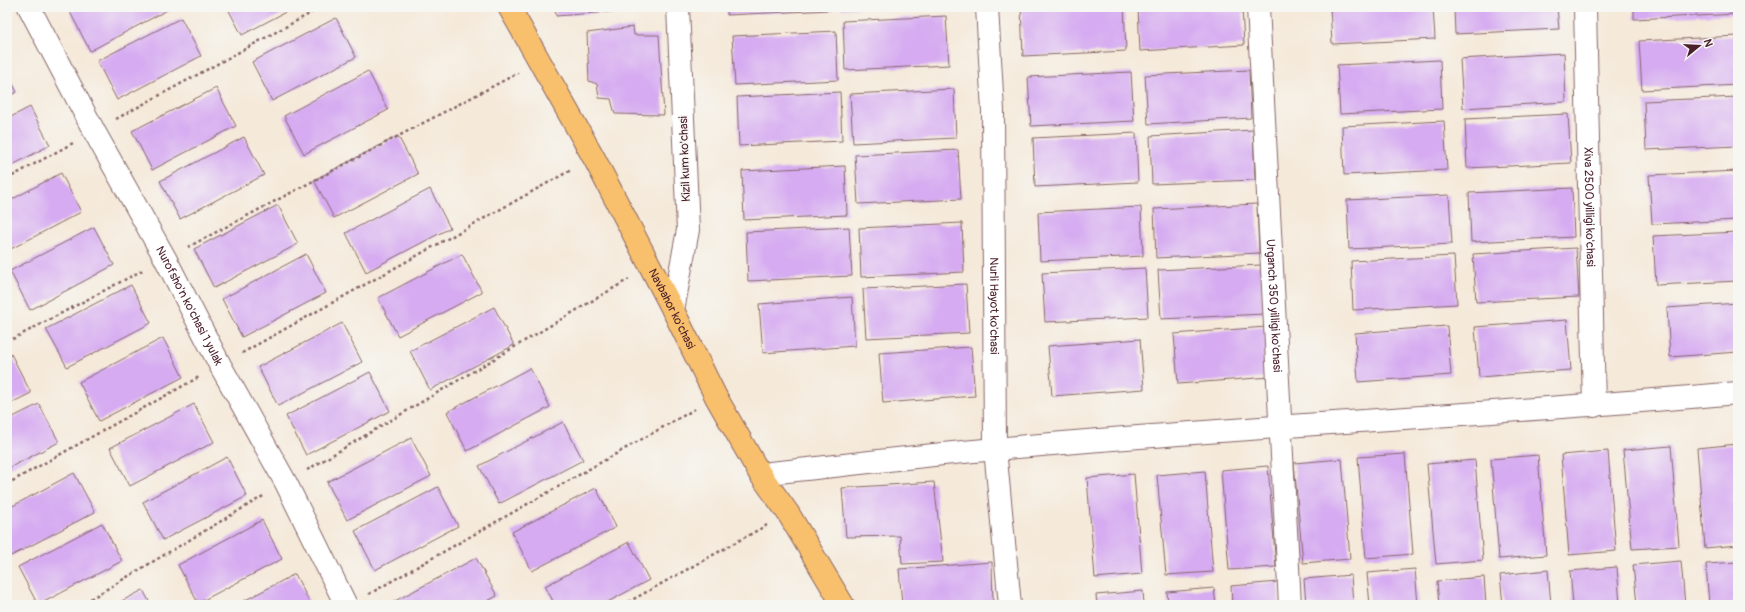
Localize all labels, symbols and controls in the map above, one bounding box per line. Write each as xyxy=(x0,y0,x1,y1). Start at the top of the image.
north arrow xyxy=(1679,26,1719,66)
text: N xyxy=(1701,38,1716,49)
street label: Kizil kum ko'chasi xyxy=(676,116,694,202)
street label: Xiva 2500 yilligi ko'chasi xyxy=(1581,147,1598,267)
street label: Urganch 350 yilligi ko'chasi xyxy=(1263,239,1285,373)
street label: Nurofsho'n ko'chasi 1 yulak xyxy=(152,243,226,368)
street label: Nurli Hayot ko'chasi xyxy=(986,257,1002,354)
street label: Navbahor ko'chasi xyxy=(645,266,699,352)

